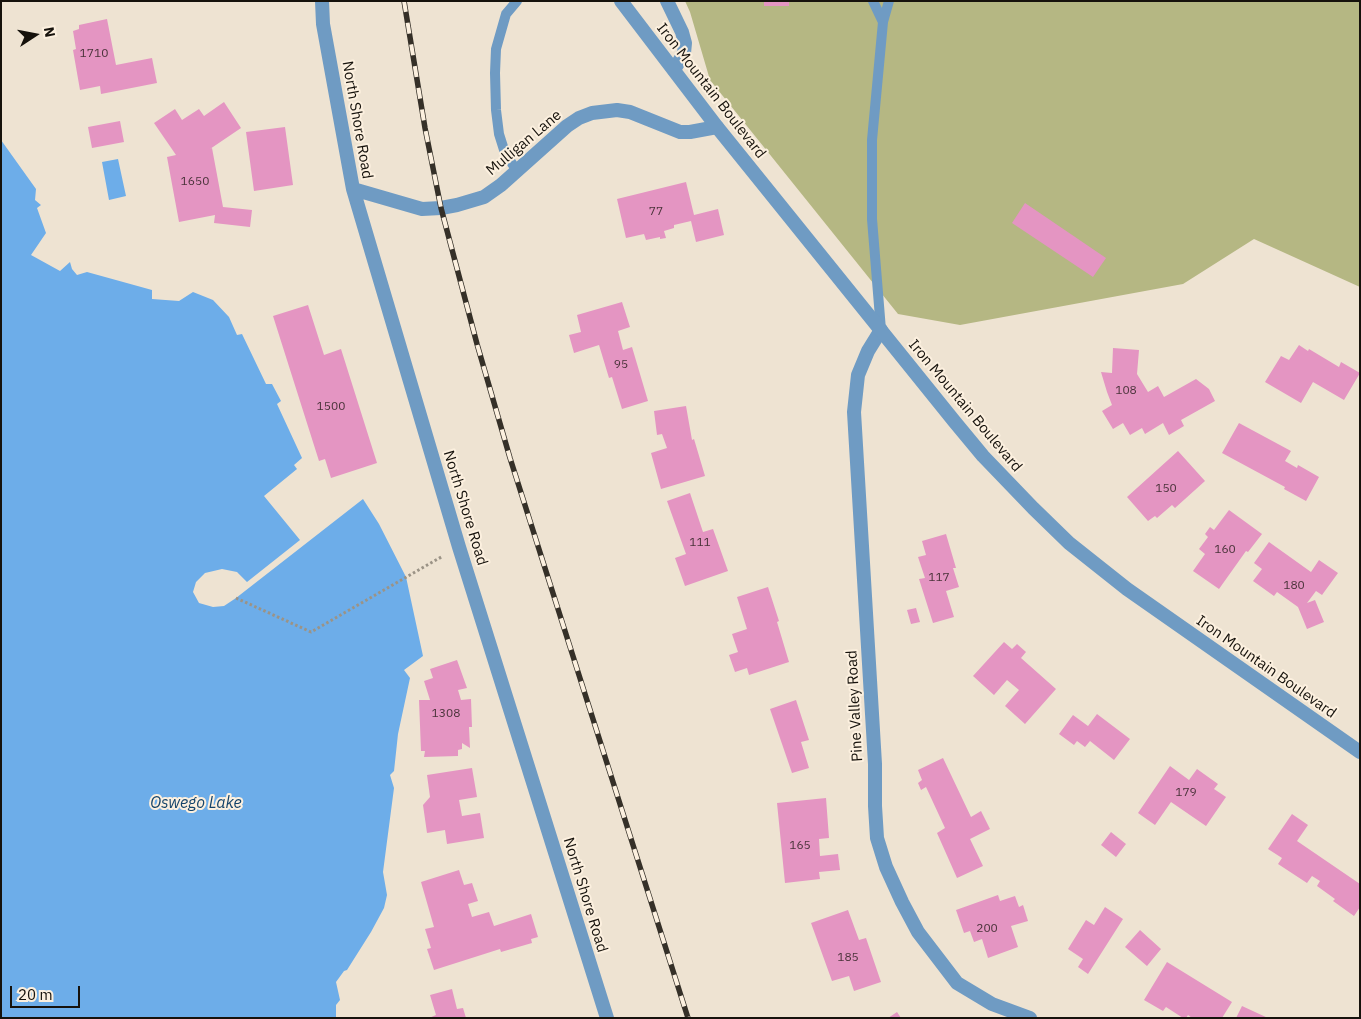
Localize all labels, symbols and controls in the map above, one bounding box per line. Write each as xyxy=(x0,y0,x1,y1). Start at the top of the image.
north arrow xyxy=(10,10,60,60)
street label: Iron Mountain Boulevard xyxy=(653,20,769,162)
text: N xyxy=(40,25,60,39)
house number: 1710 xyxy=(80,47,108,61)
street label: North Shore Road xyxy=(338,60,376,180)
street label: Mulligan Lane xyxy=(483,106,565,180)
house number: 1650 xyxy=(181,175,209,189)
house number: 77 xyxy=(649,205,663,219)
street label: Iron Mountain Boulevard xyxy=(904,336,1026,476)
house number: 95 xyxy=(614,358,628,372)
house number: 108 xyxy=(1115,384,1137,398)
house number: 1500 xyxy=(317,400,345,414)
street label: North Shore Road xyxy=(439,448,491,568)
house number: 150 xyxy=(1155,482,1177,496)
house number: 111 xyxy=(689,536,711,550)
house number: 160 xyxy=(1214,543,1236,557)
house number: 117 xyxy=(928,571,950,585)
house number: 180 xyxy=(1283,579,1305,593)
street label: Iron Mountain Boulevard xyxy=(1192,612,1340,722)
street label: Pine Valley Road xyxy=(843,650,867,762)
house number: 1308 xyxy=(432,707,460,721)
house number: 179 xyxy=(1175,786,1197,800)
water label: Oswego Lake xyxy=(150,793,242,813)
street label: North Shore Road xyxy=(559,835,611,955)
house number: 165 xyxy=(789,839,811,853)
house number: 200 xyxy=(976,922,998,936)
house number: 185 xyxy=(837,951,859,965)
scale bar xyxy=(12,976,82,1008)
text: 20 m xyxy=(18,985,53,1004)

